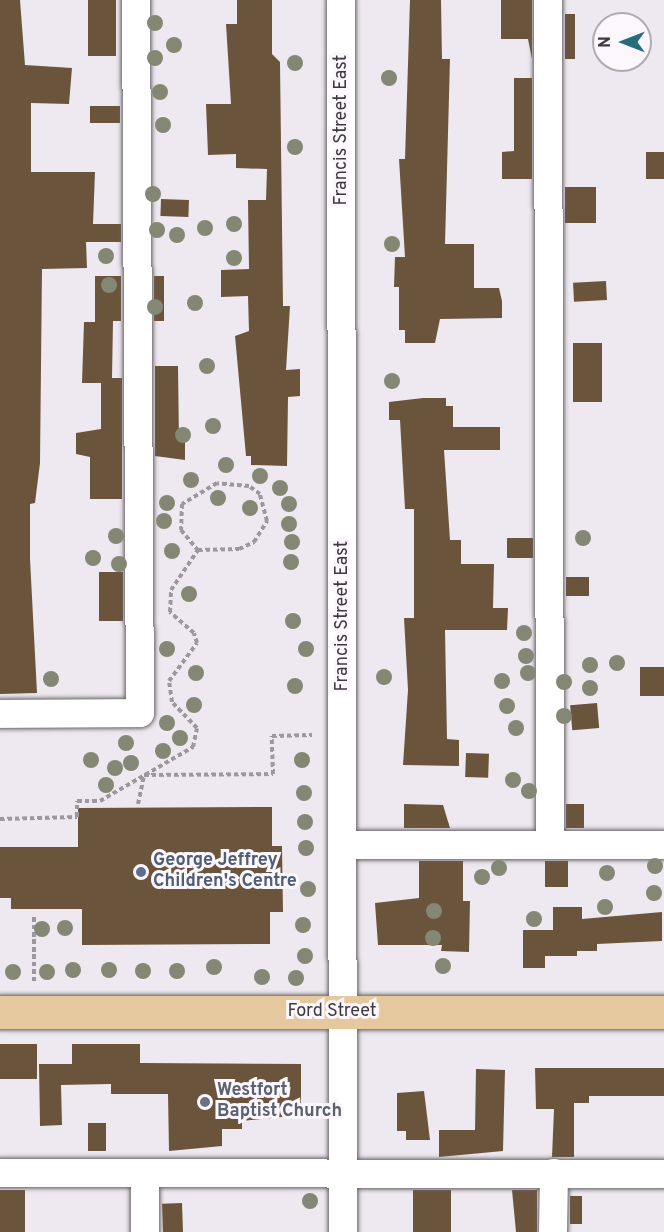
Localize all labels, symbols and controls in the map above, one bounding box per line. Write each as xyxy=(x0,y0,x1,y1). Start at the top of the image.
north arrow xyxy=(592,12,652,72)
text: N xyxy=(596,36,616,48)
street label: Francis Street East xyxy=(331,55,353,205)
street label: Francis Street East xyxy=(332,541,354,691)
place label: George Jeffrey Children's Centre xyxy=(153,851,297,894)
marker: George Jeffrey Children's Centre xyxy=(134,865,148,879)
street label: Ford Street xyxy=(287,1001,377,1023)
place label: Westfort Baptist Church xyxy=(217,1081,342,1124)
marker: Westfort Baptist Church xyxy=(198,1095,212,1109)

